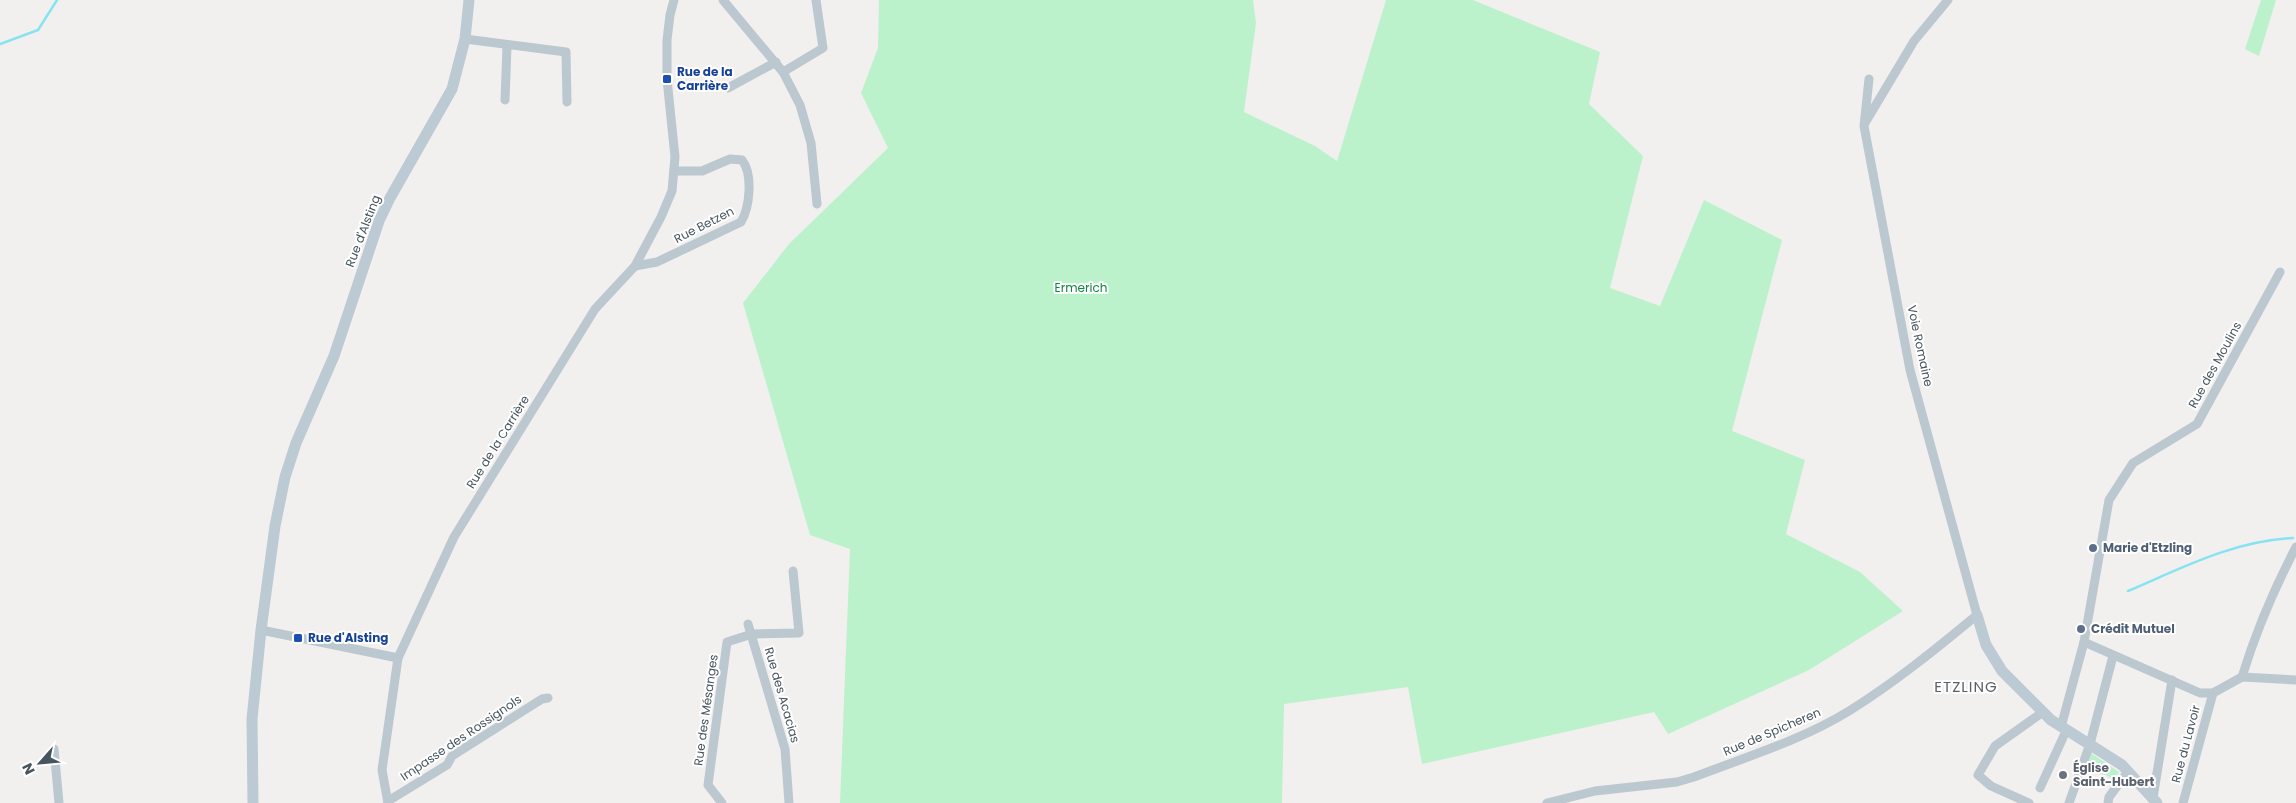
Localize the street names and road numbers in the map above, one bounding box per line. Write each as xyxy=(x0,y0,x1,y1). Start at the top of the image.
street label: Rue d'Alsting xyxy=(341,192,384,269)
street label: Rue Betzen xyxy=(671,202,737,247)
street label: Voie Romaine xyxy=(1904,304,1937,388)
street label: Rue des Moulins xyxy=(2184,319,2245,411)
street label: Rue de la Carrière xyxy=(462,392,533,492)
street label: Rue des Acacias xyxy=(761,645,804,745)
street label: Rue des Mésanges xyxy=(689,653,722,767)
street label: Impasse des Rossignols xyxy=(397,691,525,785)
street label: Rue de Spicheren xyxy=(1720,703,1823,760)
street label: Rue du Lavoir xyxy=(2167,703,2204,785)

